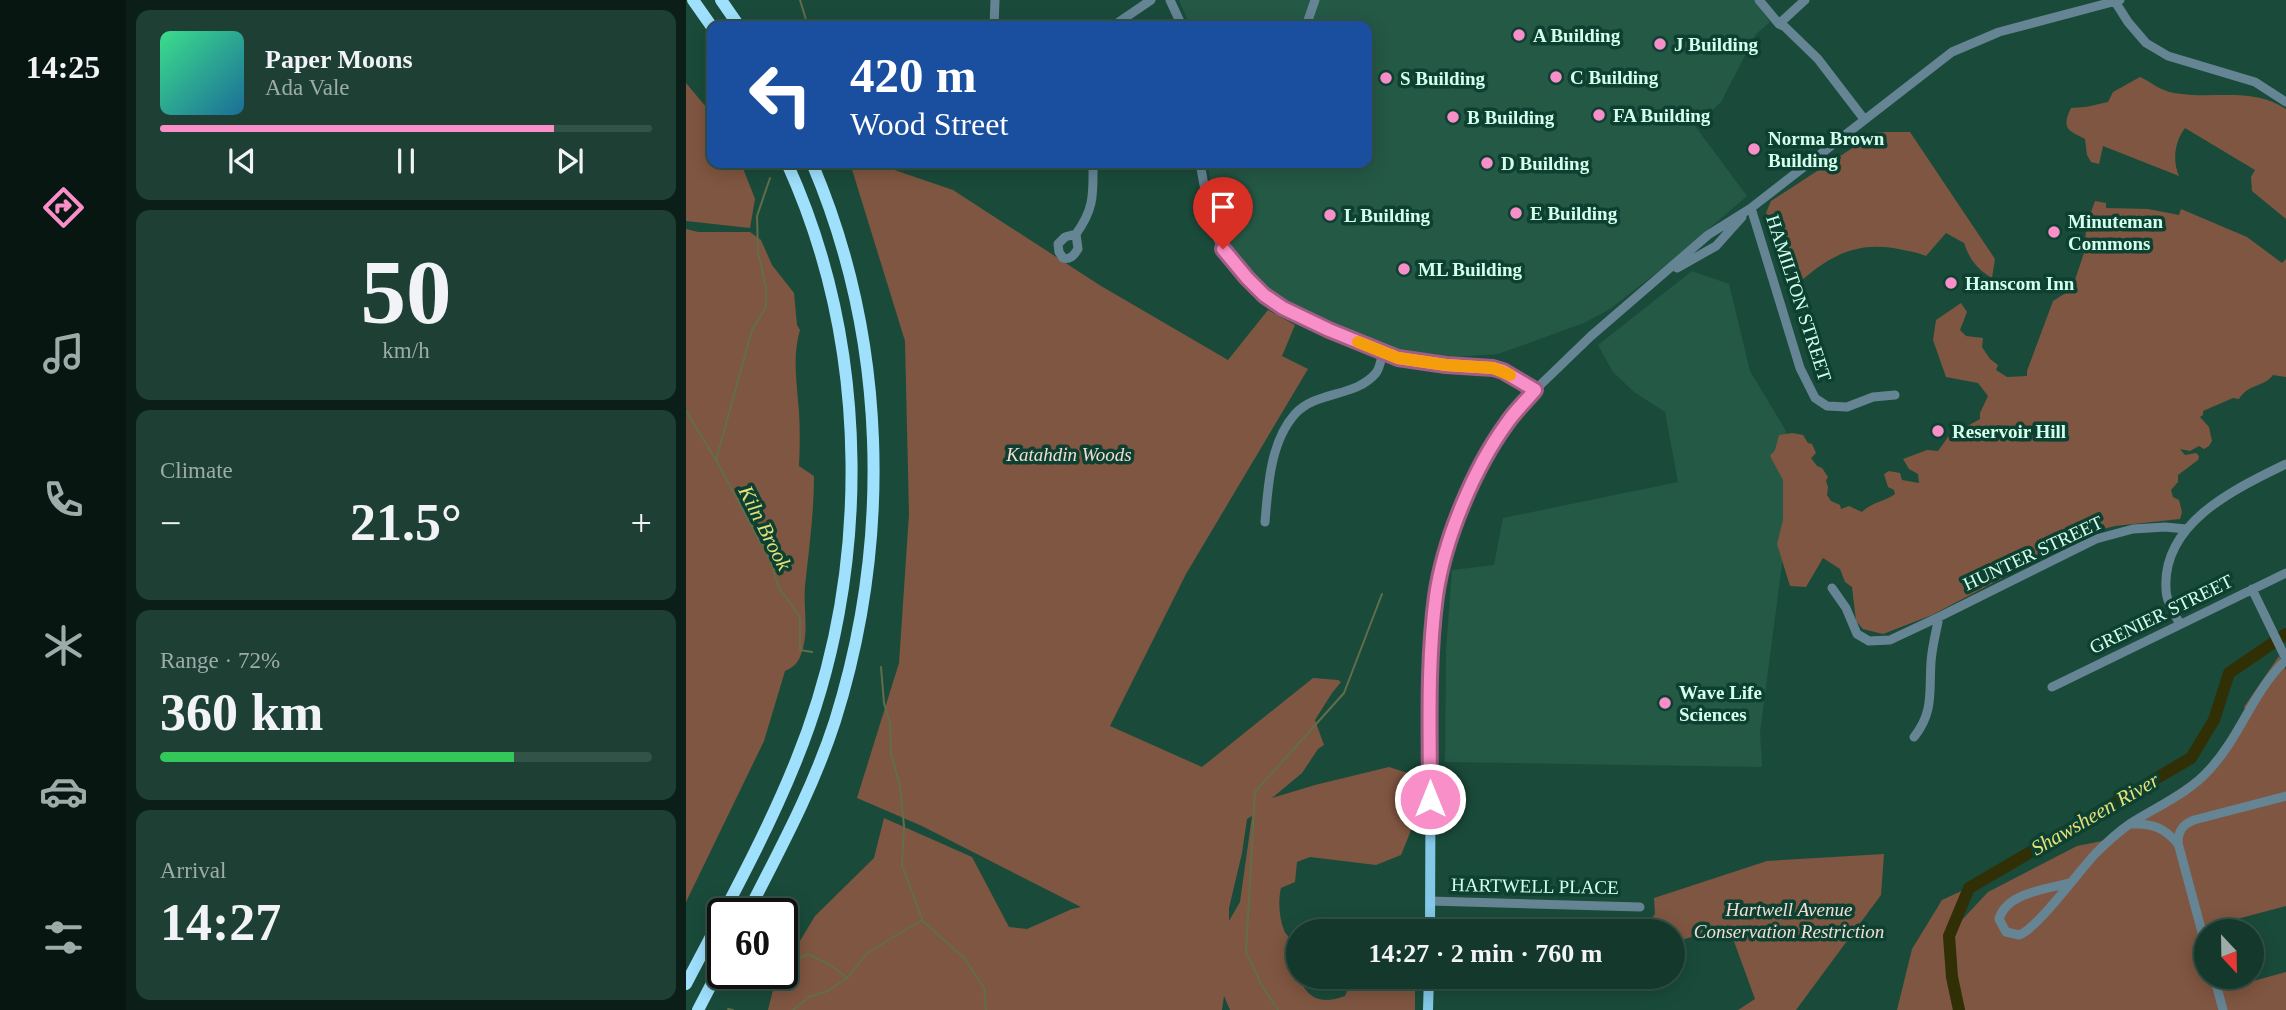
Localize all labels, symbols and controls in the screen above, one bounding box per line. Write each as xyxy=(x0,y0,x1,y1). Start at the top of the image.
place label: A Building xyxy=(1533,25,1621,46)
marker: A Building xyxy=(1511,27,1527,43)
place label: J Building xyxy=(1674,34,1758,55)
marker: J Building xyxy=(1652,36,1668,52)
text: Paper Moons xyxy=(265,45,413,74)
text: 420 m xyxy=(850,48,977,103)
text: 14:25 xyxy=(26,49,100,85)
icon: left xyxy=(735,49,826,140)
place label: C Building xyxy=(1570,67,1659,88)
place label: S Building xyxy=(1400,68,1486,89)
marker: C Building xyxy=(1548,69,1564,85)
marker: S Building xyxy=(1378,70,1394,86)
text: Ada Vale xyxy=(265,75,350,100)
place label: FA Building xyxy=(1613,105,1711,126)
text: Wood Street xyxy=(850,106,1008,142)
place label: B Building xyxy=(1467,107,1555,128)
marker: FA Building xyxy=(1591,107,1607,123)
marker: B Building xyxy=(1445,109,1461,125)
place label: Norma Brown Building xyxy=(1768,128,1885,171)
marker: Norma Brown Building xyxy=(1746,141,1762,157)
icon: previous xyxy=(223,142,261,180)
icon: pause xyxy=(387,142,425,180)
icon: next xyxy=(551,142,589,180)
place label: D Building xyxy=(1501,153,1590,174)
marker: D Building xyxy=(1479,155,1495,171)
pin xyxy=(1193,177,1253,249)
icon: directions xyxy=(39,183,88,232)
icon: arrive xyxy=(1204,188,1242,226)
place label: E Building xyxy=(1530,203,1618,224)
place label: L Building xyxy=(1344,205,1431,226)
marker: E Building xyxy=(1508,205,1524,221)
marker: L Building xyxy=(1322,207,1338,223)
place label: Minuteman Commons xyxy=(2068,211,2163,254)
street label: HAMILTON STREET xyxy=(1762,212,1836,384)
marker: Minuteman Commons xyxy=(2046,224,2062,240)
text: 50 xyxy=(361,242,452,343)
place label: ML Building xyxy=(1418,259,1523,280)
marker: ML Building xyxy=(1396,261,1412,277)
place label: Hanscom Inn xyxy=(1965,273,2075,294)
marker: Hanscom Inn xyxy=(1943,275,1959,291)
icon: music xyxy=(39,329,88,378)
text: km/h xyxy=(382,338,430,363)
place label: Reservoir Hill xyxy=(1952,421,2066,442)
marker: Reservoir Hill xyxy=(1930,423,1946,439)
park label: Katahdin Woods xyxy=(1005,444,1132,465)
text: Climate xyxy=(160,458,233,483)
icon: phone xyxy=(39,475,88,524)
water label: Kiln Brook xyxy=(733,481,797,575)
text: 21.5° xyxy=(350,494,462,551)
text: − xyxy=(160,502,181,544)
text: + xyxy=(631,502,652,544)
street label: HUNTER STREET xyxy=(1960,511,2106,595)
street label: GRENIER STREET xyxy=(2086,570,2236,658)
icon: climate xyxy=(39,621,88,670)
text: Range · 72% xyxy=(160,648,280,673)
place label: Wave Life Sciences xyxy=(1679,682,1762,725)
text: 360 km xyxy=(160,684,323,741)
marker: Wave Life Sciences xyxy=(1657,695,1673,711)
position arrow xyxy=(1393,762,1467,836)
icon: car xyxy=(39,767,88,816)
water label: Shawsheen River xyxy=(2027,767,2164,860)
text: Arrival xyxy=(160,858,226,883)
street label: HARTWELL PLACE xyxy=(1451,874,1619,898)
text: 14:27 xyxy=(160,894,281,951)
speed limit sign: 60 xyxy=(707,898,798,989)
park label: Hartwell Avenue Conservation Restriction xyxy=(1694,899,1884,942)
icon: filters xyxy=(39,913,88,962)
north arrow xyxy=(2194,919,2264,989)
map controls xyxy=(2194,919,2264,989)
text: 14:27 · 2 min · 760 m xyxy=(1369,939,1603,968)

